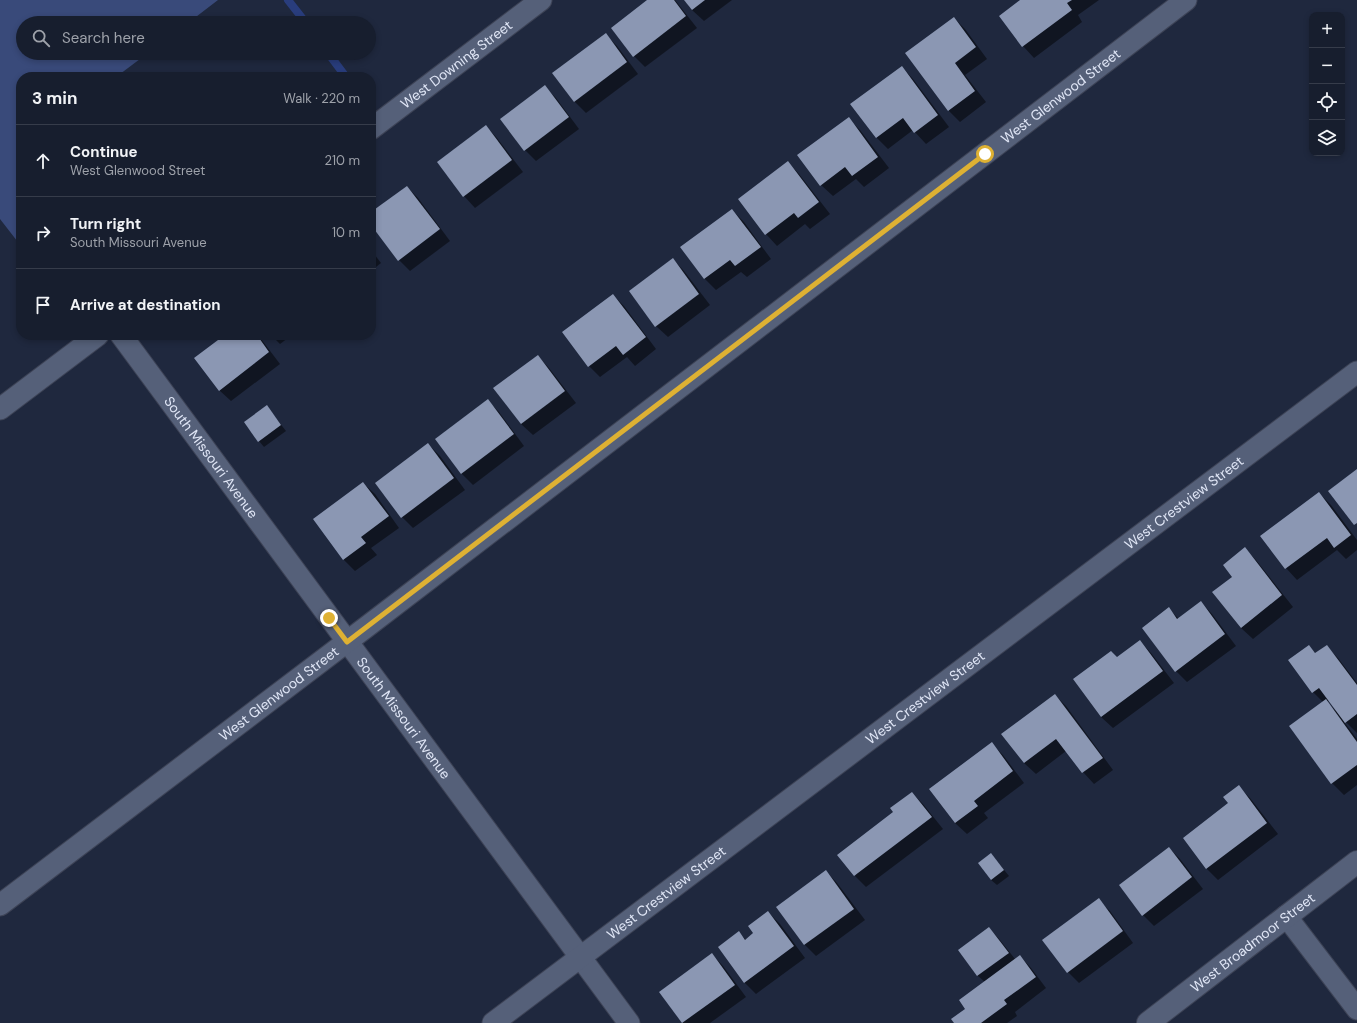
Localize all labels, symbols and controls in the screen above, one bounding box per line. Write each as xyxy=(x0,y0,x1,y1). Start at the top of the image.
map controls xyxy=(1309,12,1345,156)
button: + xyxy=(1309,12,1345,48)
search box xyxy=(16,16,376,60)
street label: West Downing Street xyxy=(397,16,516,113)
icon: search xyxy=(30,27,52,49)
text: Search here xyxy=(62,28,145,48)
street label: West Glenwood Street xyxy=(997,44,1124,147)
button: − xyxy=(1309,48,1345,84)
button: locate xyxy=(1309,84,1345,120)
text: 3 min xyxy=(32,87,77,109)
text: Walk · 220 m xyxy=(283,90,360,107)
button: layers xyxy=(1309,120,1345,156)
text: Continue xyxy=(70,142,138,162)
route start xyxy=(976,145,994,163)
icon: ahead xyxy=(32,150,54,172)
text: 210 m xyxy=(325,152,360,169)
text: West Glenwood Street xyxy=(70,162,205,179)
text: Turn right xyxy=(70,214,141,234)
icon: right xyxy=(32,222,54,244)
text: 10 m xyxy=(332,224,360,241)
text: South Missouri Avenue xyxy=(70,234,207,251)
icon: arrive xyxy=(32,294,54,316)
text: Arrive at destination xyxy=(70,295,221,315)
street label: South Missouri Avenue xyxy=(160,393,262,522)
street label: West Crestview Street xyxy=(1121,452,1247,553)
route end xyxy=(320,609,338,627)
street label: West Glenwood Street xyxy=(215,642,342,745)
street label: West Crestview Street xyxy=(862,647,988,748)
street label: South Missouri Avenue xyxy=(353,653,455,783)
street label: West Crestview Street xyxy=(603,842,729,943)
street label: West Broadmoor Street xyxy=(1187,889,1319,996)

